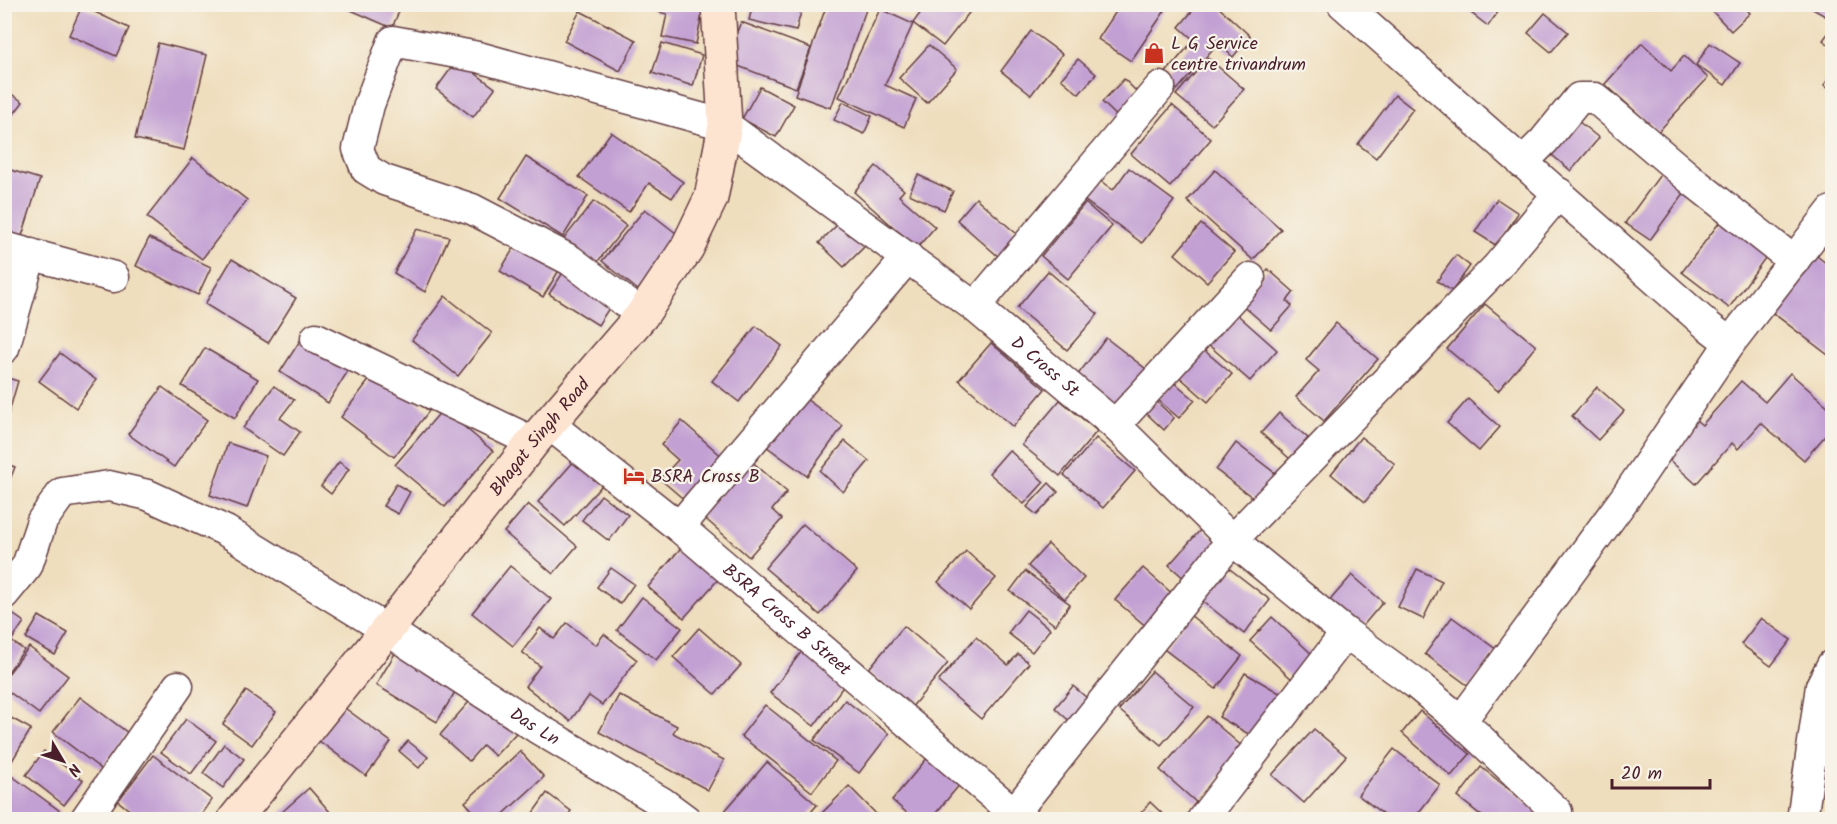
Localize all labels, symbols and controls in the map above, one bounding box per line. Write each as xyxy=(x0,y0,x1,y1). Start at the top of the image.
place label: L G Service centre trivandrum xyxy=(1171,30,1306,80)
shop icon: L G Service centre trivandrum xyxy=(1142,41,1166,65)
street label: D Cross St xyxy=(1003,330,1086,406)
street label: Bhagat Singh Road xyxy=(483,371,599,503)
place label: BSRA Cross B xyxy=(651,463,760,492)
hotel icon: BSRA Cross B xyxy=(622,464,646,488)
street label: BSRA Cross B Street xyxy=(715,557,858,685)
street label: Das Ln xyxy=(503,701,565,754)
north arrow xyxy=(33,731,93,791)
scale bar xyxy=(1612,752,1710,790)
text: N xyxy=(61,758,86,781)
text: 20 m xyxy=(1621,760,1662,789)

